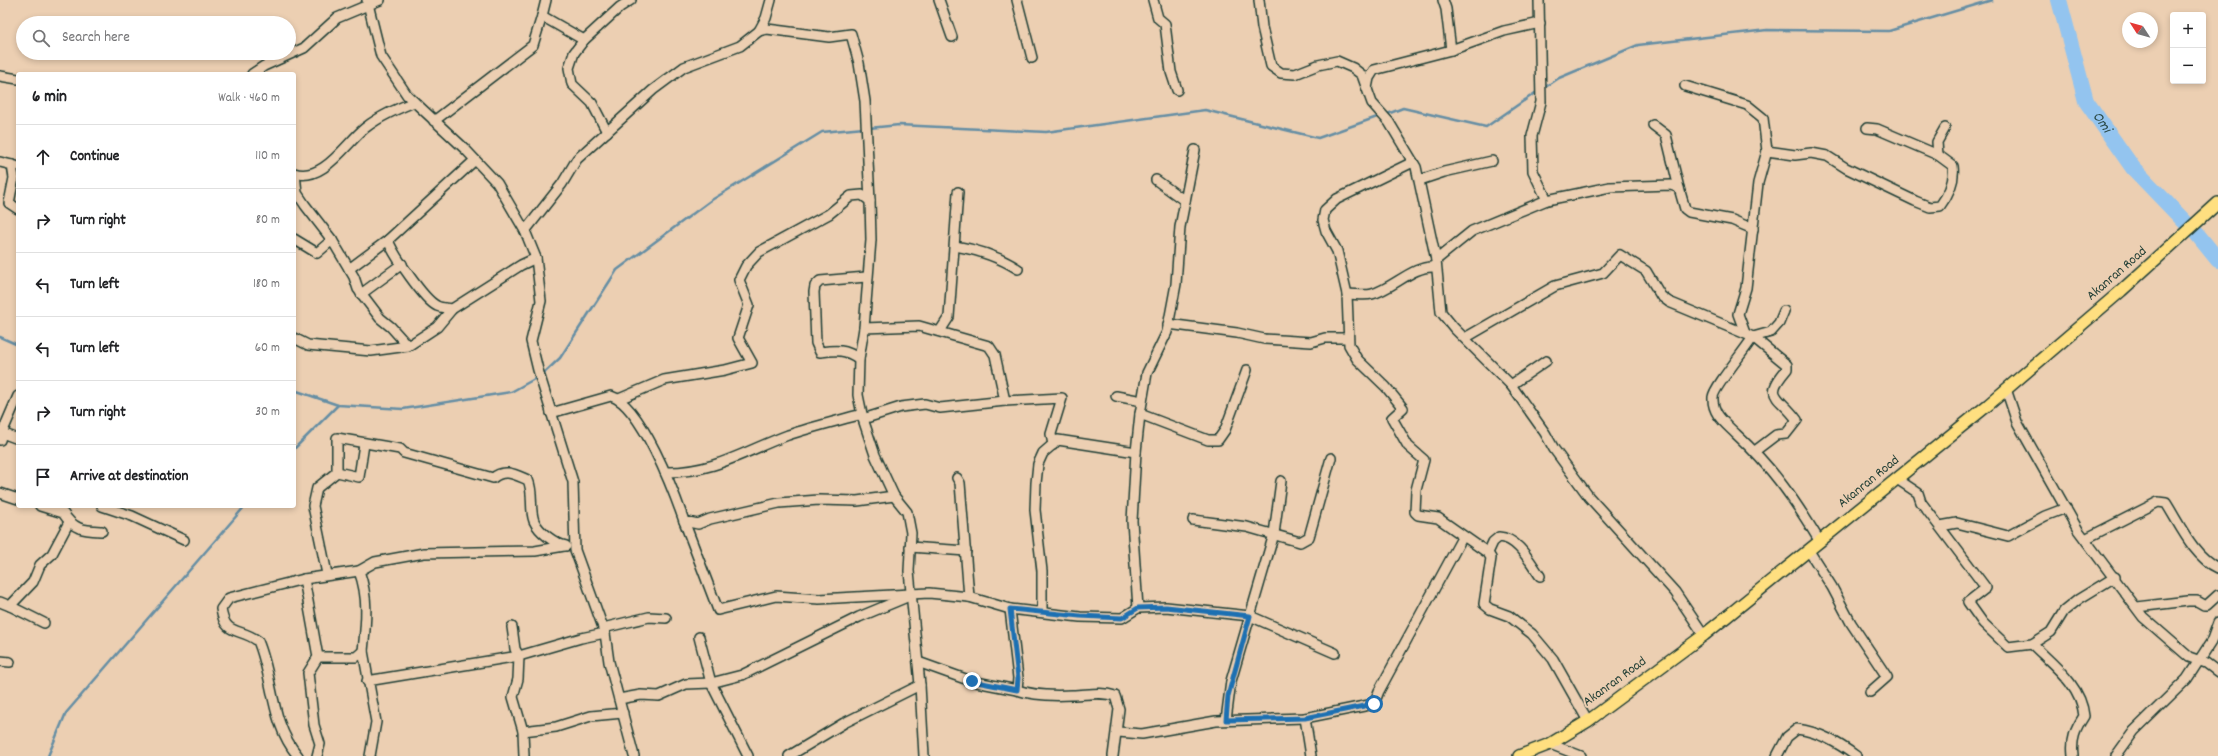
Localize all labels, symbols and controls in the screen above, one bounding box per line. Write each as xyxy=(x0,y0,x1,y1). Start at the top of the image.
north arrow xyxy=(2122,12,2158,48)
map controls xyxy=(2170,12,2206,84)
button: + xyxy=(2170,12,2206,48)
search box xyxy=(16,16,296,60)
icon: search xyxy=(30,27,52,49)
text: Search here xyxy=(62,27,130,49)
button: − xyxy=(2170,48,2206,84)
text: 6 min xyxy=(32,86,67,110)
text: Walk · 460 m xyxy=(218,89,280,108)
water label: Omi xyxy=(2086,107,2118,140)
icon: ahead xyxy=(32,146,54,168)
text: Continue xyxy=(70,146,119,168)
text: 110 m xyxy=(255,147,280,166)
icon: right xyxy=(32,210,54,232)
text: Turn right xyxy=(70,210,126,232)
text: 80 m xyxy=(256,211,280,230)
street label: Akanran Road xyxy=(2082,242,2152,306)
icon: left xyxy=(32,274,54,296)
text: Turn left xyxy=(70,274,119,296)
text: 180 m xyxy=(253,275,280,294)
icon: left xyxy=(32,338,54,360)
text: Turn left xyxy=(70,338,119,360)
text: 60 m xyxy=(255,339,280,358)
icon: right xyxy=(32,402,54,424)
text: Turn right xyxy=(70,402,126,424)
text: 30 m xyxy=(255,403,280,422)
street label: Akanran Road xyxy=(1834,451,1904,513)
icon: arrive xyxy=(32,466,54,488)
text: Arrive at destination xyxy=(70,466,188,488)
street label: Akanran Road xyxy=(1579,652,1651,712)
route end xyxy=(963,672,981,690)
route start xyxy=(1365,695,1383,713)

